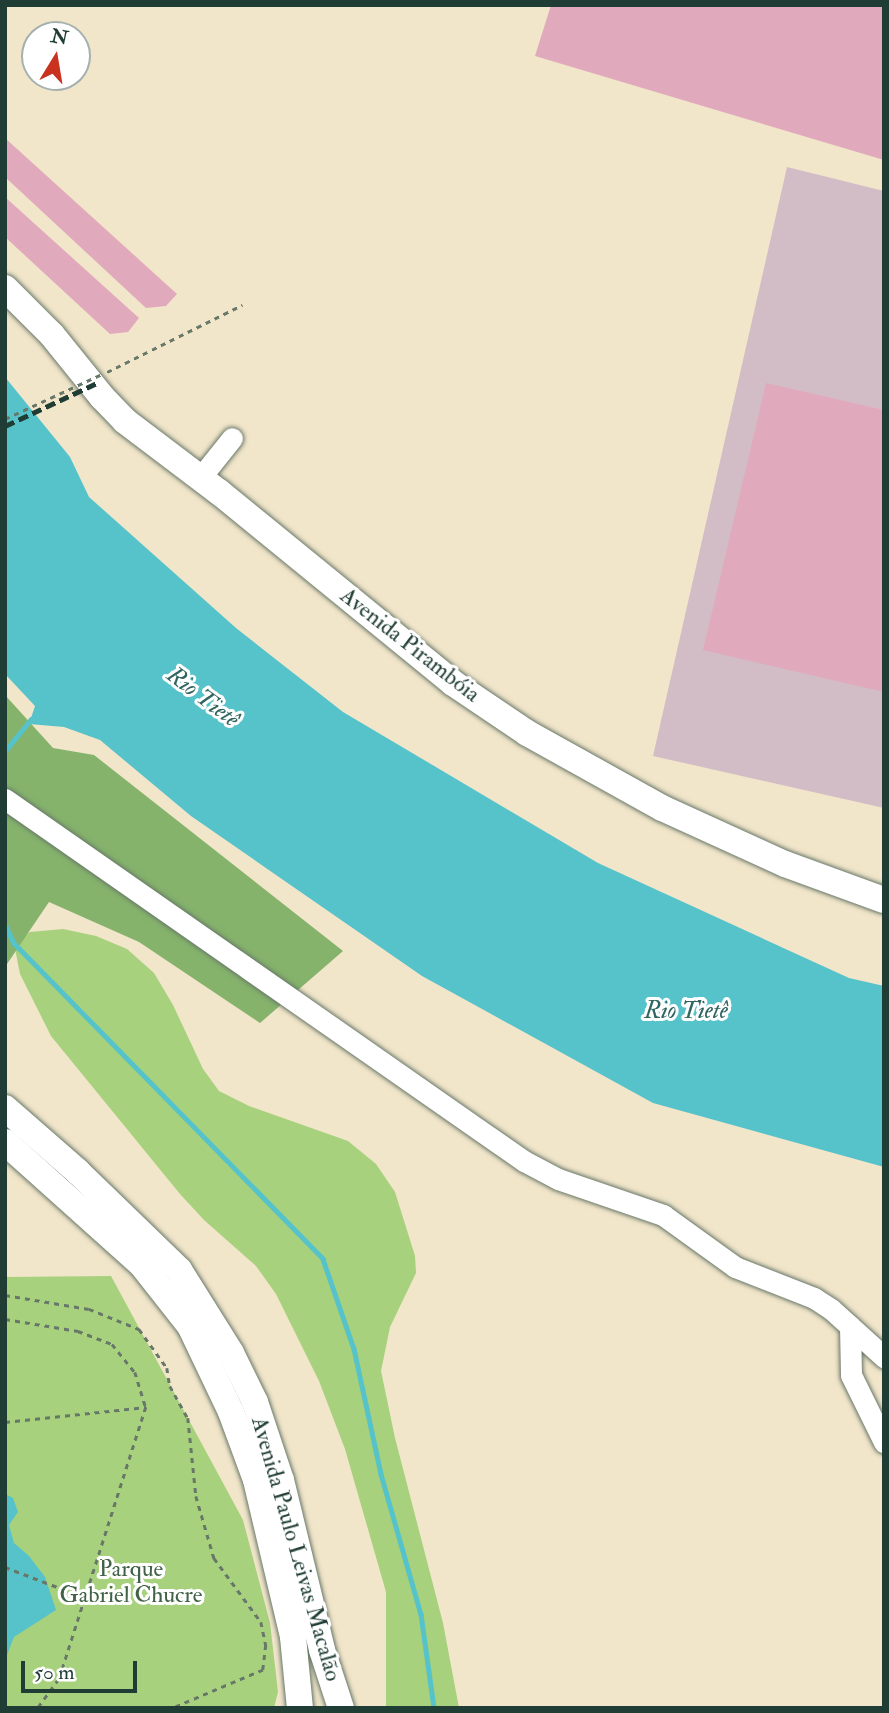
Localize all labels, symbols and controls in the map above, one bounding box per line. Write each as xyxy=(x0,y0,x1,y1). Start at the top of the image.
north arrow xyxy=(21,21,91,91)
text: N xyxy=(49,24,70,51)
street label: Avenida Pirambóia xyxy=(335,582,485,708)
water label: Rio Tietê xyxy=(161,660,245,734)
water label: Rio Tietê xyxy=(644,997,728,1025)
street label: Avenida Paulo Leivas Macalão xyxy=(245,1414,347,1684)
park label: Parque Gabriel Chucre xyxy=(60,1555,202,1609)
scale bar xyxy=(24,1646,140,1690)
text: 50 m xyxy=(34,1659,75,1686)

